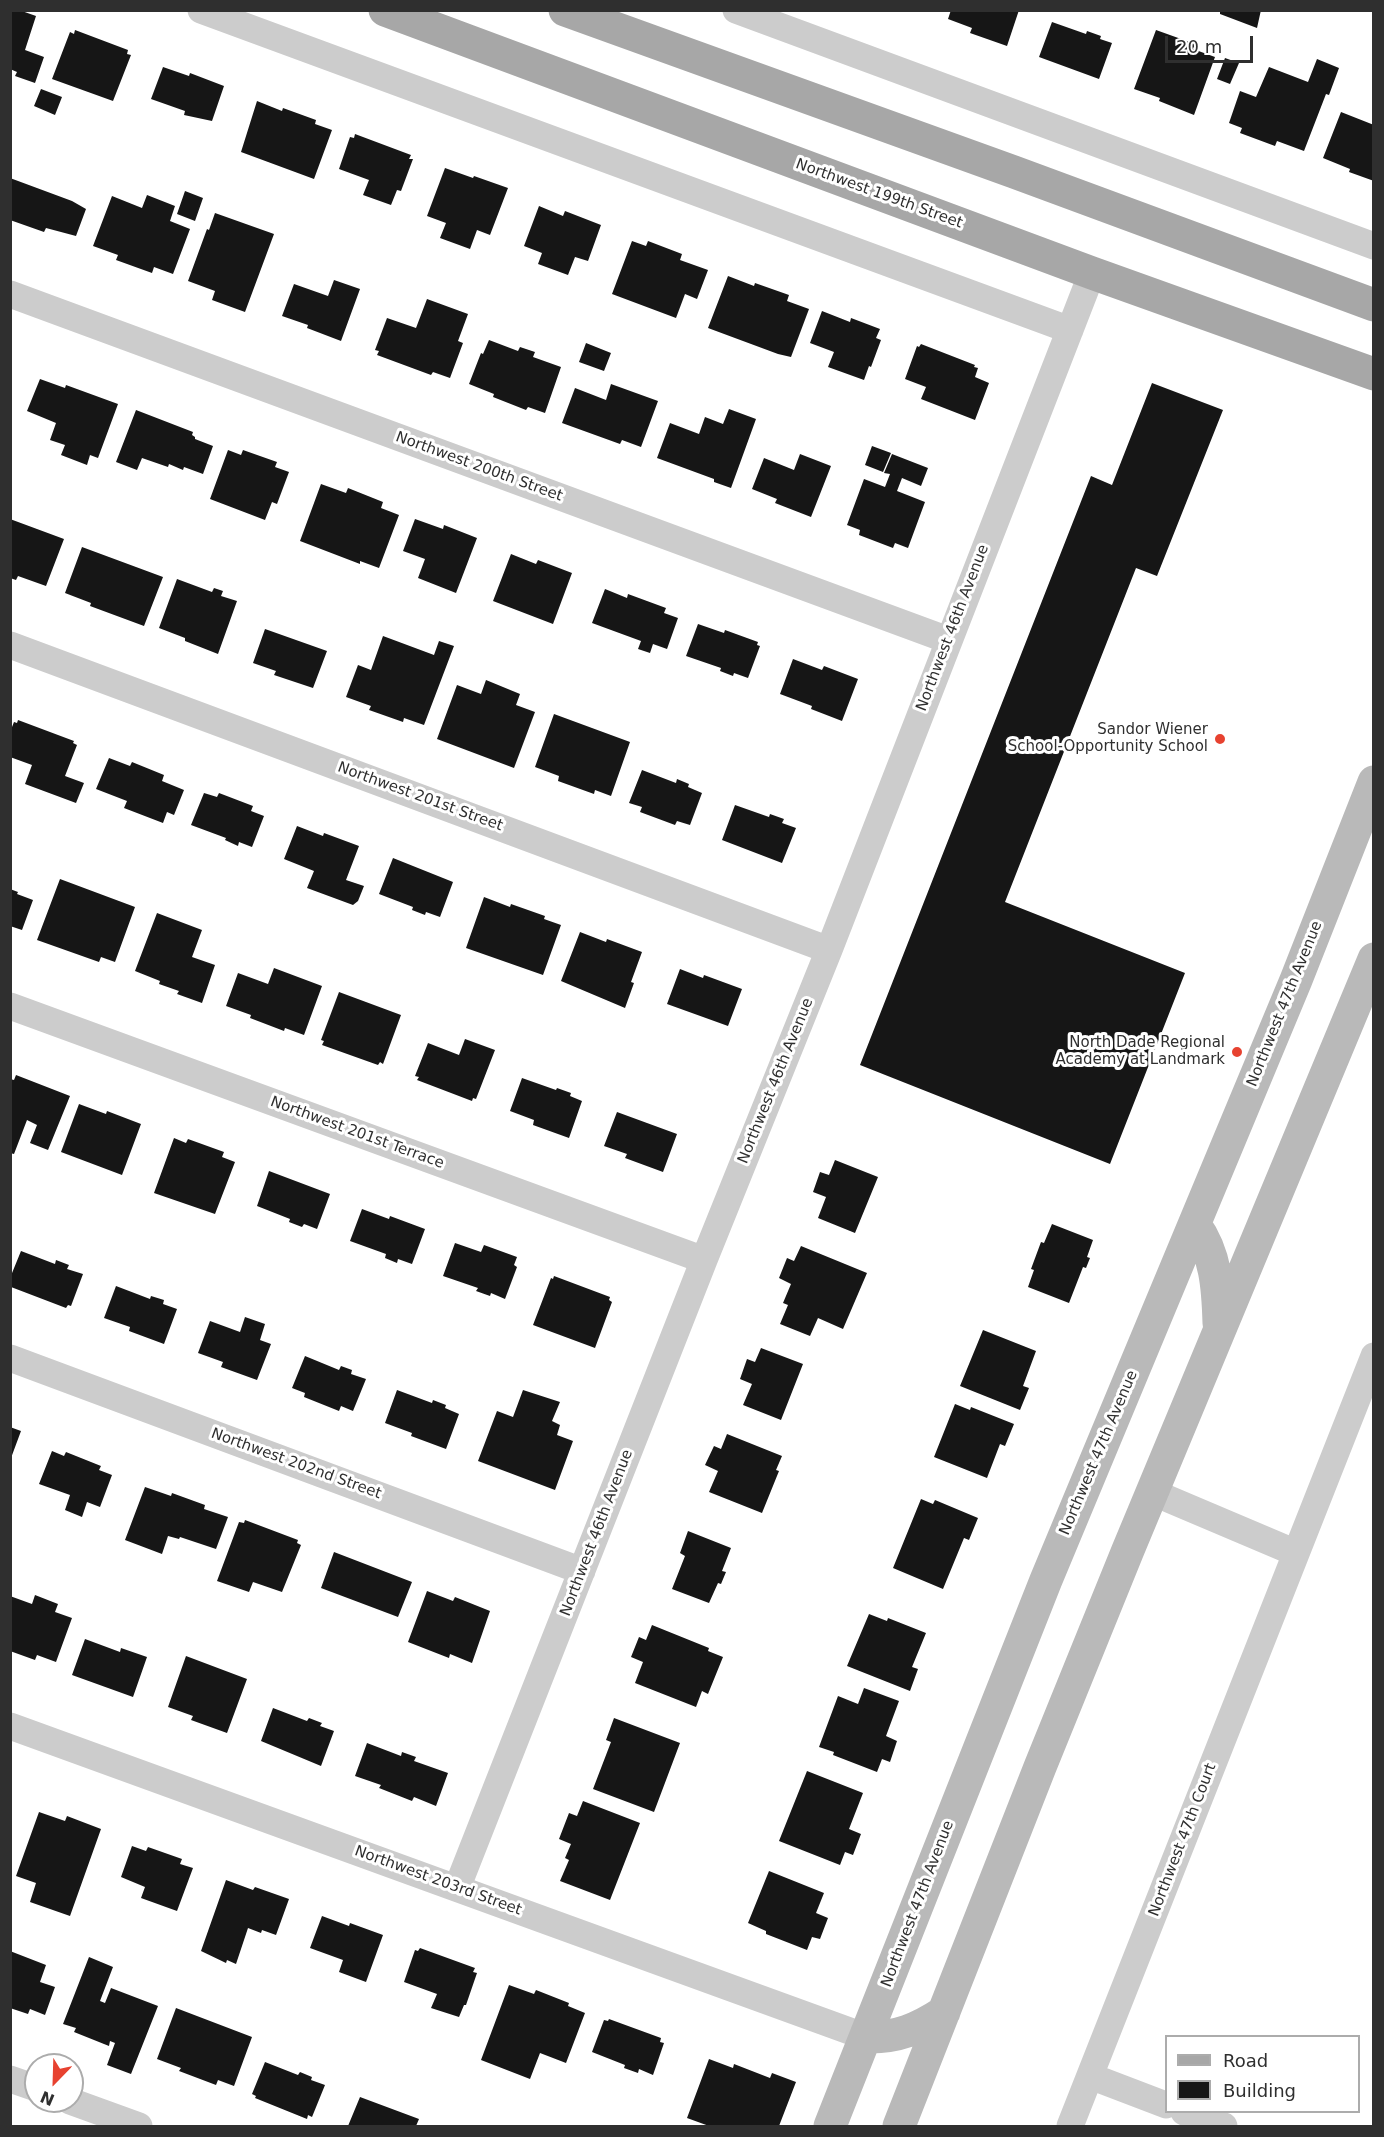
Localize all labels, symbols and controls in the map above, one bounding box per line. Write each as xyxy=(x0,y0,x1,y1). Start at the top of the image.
scale bar xyxy=(1168,24,1256,62)
text: 20 m xyxy=(1176,36,1222,57)
street label: Northwest 199th Street xyxy=(793,155,965,233)
street label: Northwest 200th Street xyxy=(393,428,565,506)
street label: Northwest 46th Avenue xyxy=(913,542,993,714)
place label: Sandor Wiener School-Opportunity School xyxy=(1008,721,1208,756)
marker: Sandor Wiener School-Opportunity School xyxy=(1213,732,1227,746)
street label: Northwest 201st Street xyxy=(335,759,505,835)
street label: Northwest 47th Avenue xyxy=(1244,919,1326,1089)
street label: Northwest 46th Avenue xyxy=(735,996,817,1166)
place label: North Dade Regional Academy at Landmark xyxy=(1055,1034,1225,1069)
marker: North Dade Regional Academy at Landmark xyxy=(1230,1045,1244,1059)
street label: Northwest 201st Terrace xyxy=(268,1093,446,1173)
street label: Northwest 47th Avenue xyxy=(1056,1368,1142,1538)
street label: Northwest 202nd Street xyxy=(208,1425,384,1503)
street label: Northwest 46th Avenue xyxy=(557,1447,637,1619)
street label: Northwest 47th Court xyxy=(1146,1761,1220,1919)
street label: Northwest 47th Avenue xyxy=(878,1818,958,1990)
street label: Northwest 203rd Street xyxy=(352,1842,524,1920)
legend xyxy=(1165,2035,1360,2113)
text: Road xyxy=(1223,2050,1268,2071)
north arrow xyxy=(24,2053,84,2113)
text: Building xyxy=(1223,2080,1296,2101)
text: N xyxy=(38,2087,57,2110)

